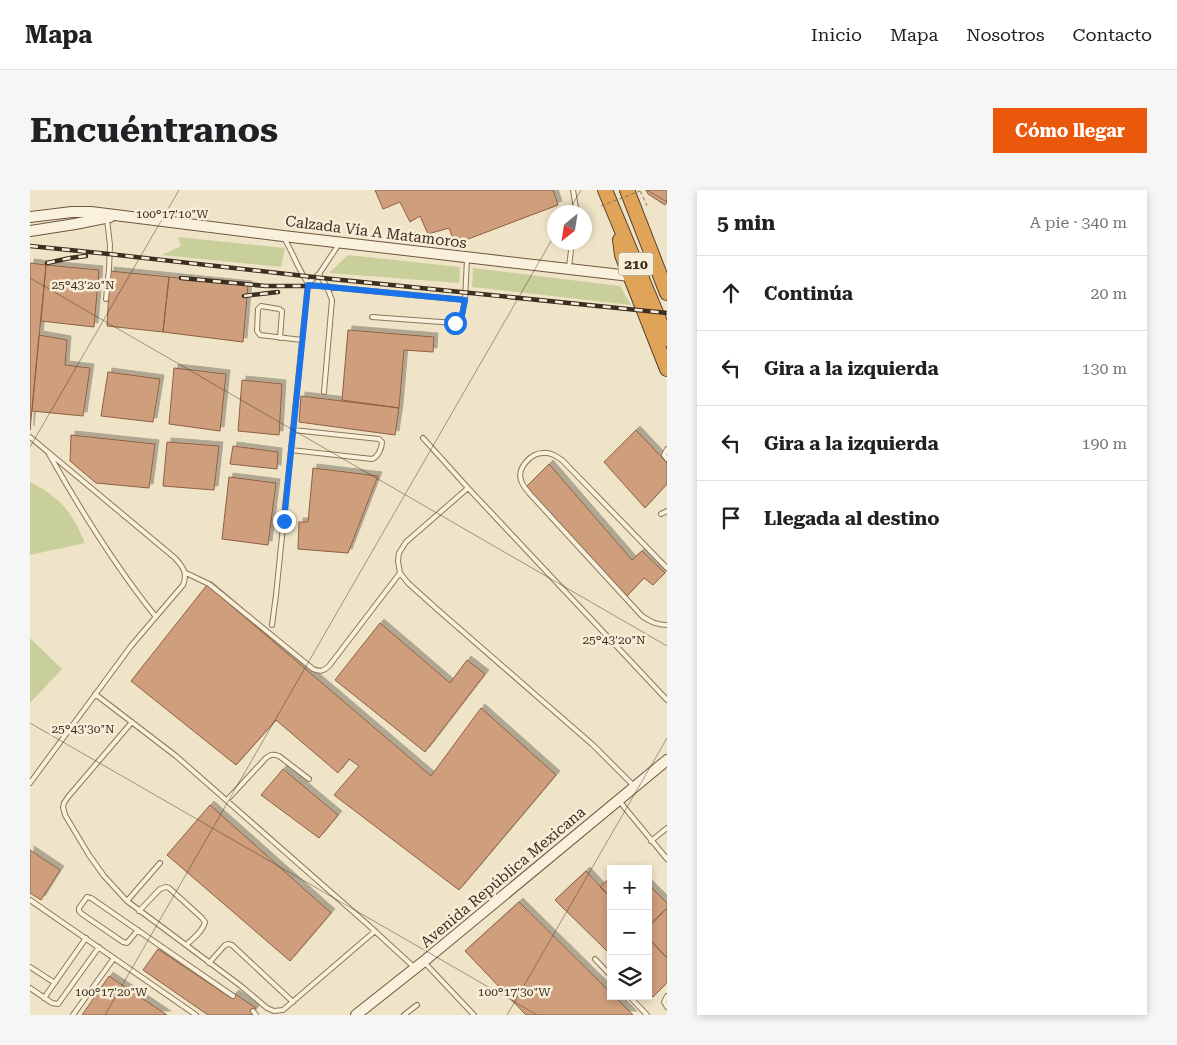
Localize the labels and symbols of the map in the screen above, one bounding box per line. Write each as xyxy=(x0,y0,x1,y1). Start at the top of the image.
north arrow xyxy=(547,205,592,250)
text: 100°17'10"W xyxy=(136,207,209,221)
street label: Calzada Vía A Matamoros xyxy=(284,212,468,252)
road number: 210 xyxy=(618,252,654,276)
text: 25°43'20"N xyxy=(51,278,115,292)
route start xyxy=(444,312,467,335)
route end xyxy=(273,510,296,533)
text: 25°43'20"N xyxy=(582,633,646,647)
text: 25°43'30"N xyxy=(51,722,115,736)
street label: Avenida República Mexicana xyxy=(417,803,589,951)
text: 100°17'20"W xyxy=(75,985,148,999)
text: 100°17'30"W xyxy=(478,985,551,999)

